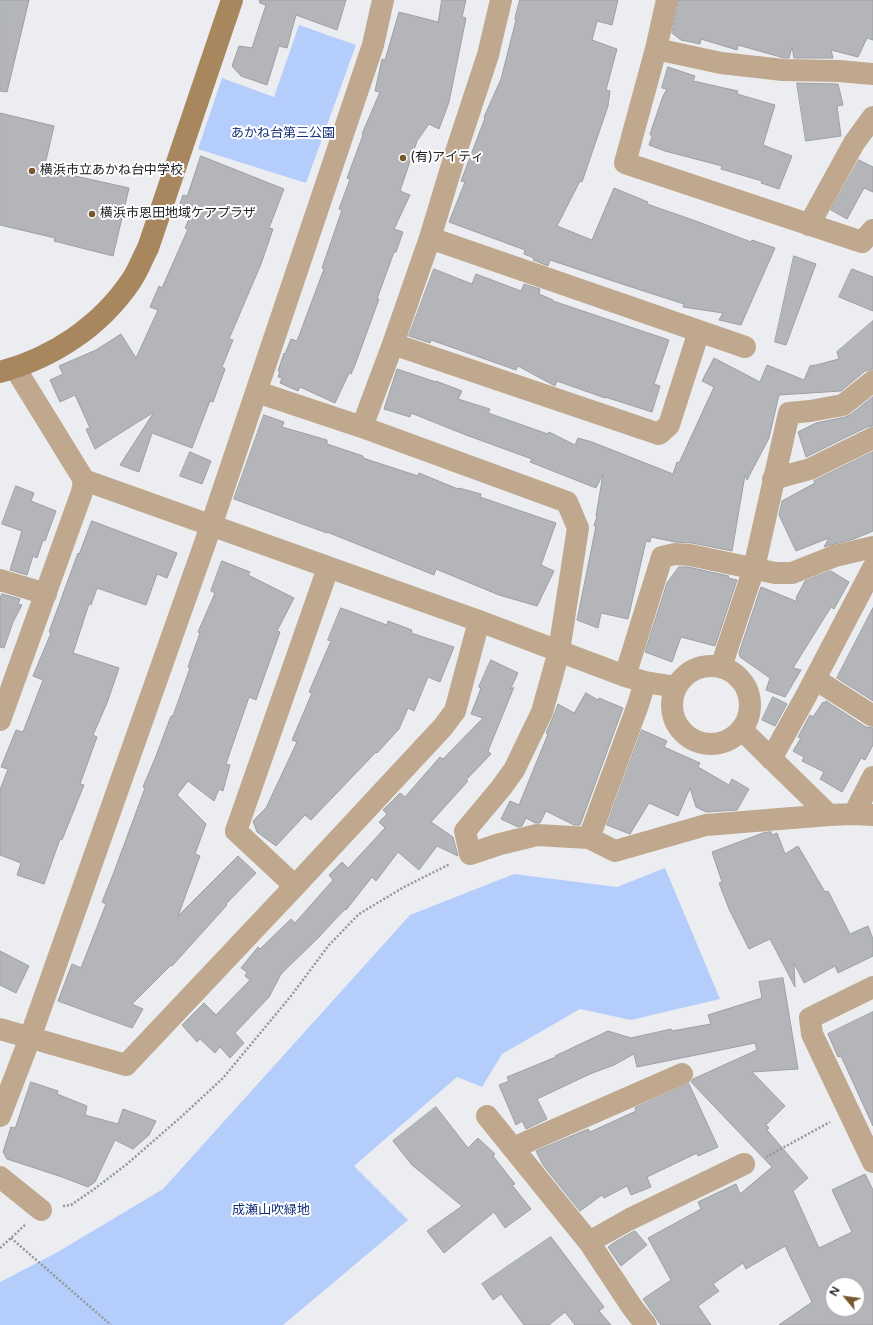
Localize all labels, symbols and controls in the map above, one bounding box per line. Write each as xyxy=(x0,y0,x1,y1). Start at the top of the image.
park label: あかね台第三公園 xyxy=(231,126,335,142)
place label: (有)アイティ xyxy=(411,150,484,166)
marker: (有)アイティ xyxy=(398,153,408,163)
place label: 横浜市立あかね台中学校 xyxy=(40,163,183,179)
marker: 横浜市立あかね台中学校 xyxy=(27,166,37,176)
place label: 横浜市恩田地域ケアプラザ xyxy=(100,206,256,222)
marker: 横浜市恩田地域ケアプラザ xyxy=(87,209,97,219)
park label: 成瀬山吹緑地 xyxy=(232,1203,310,1219)
north arrow xyxy=(825,1277,865,1317)
text: N xyxy=(827,1284,843,1298)

